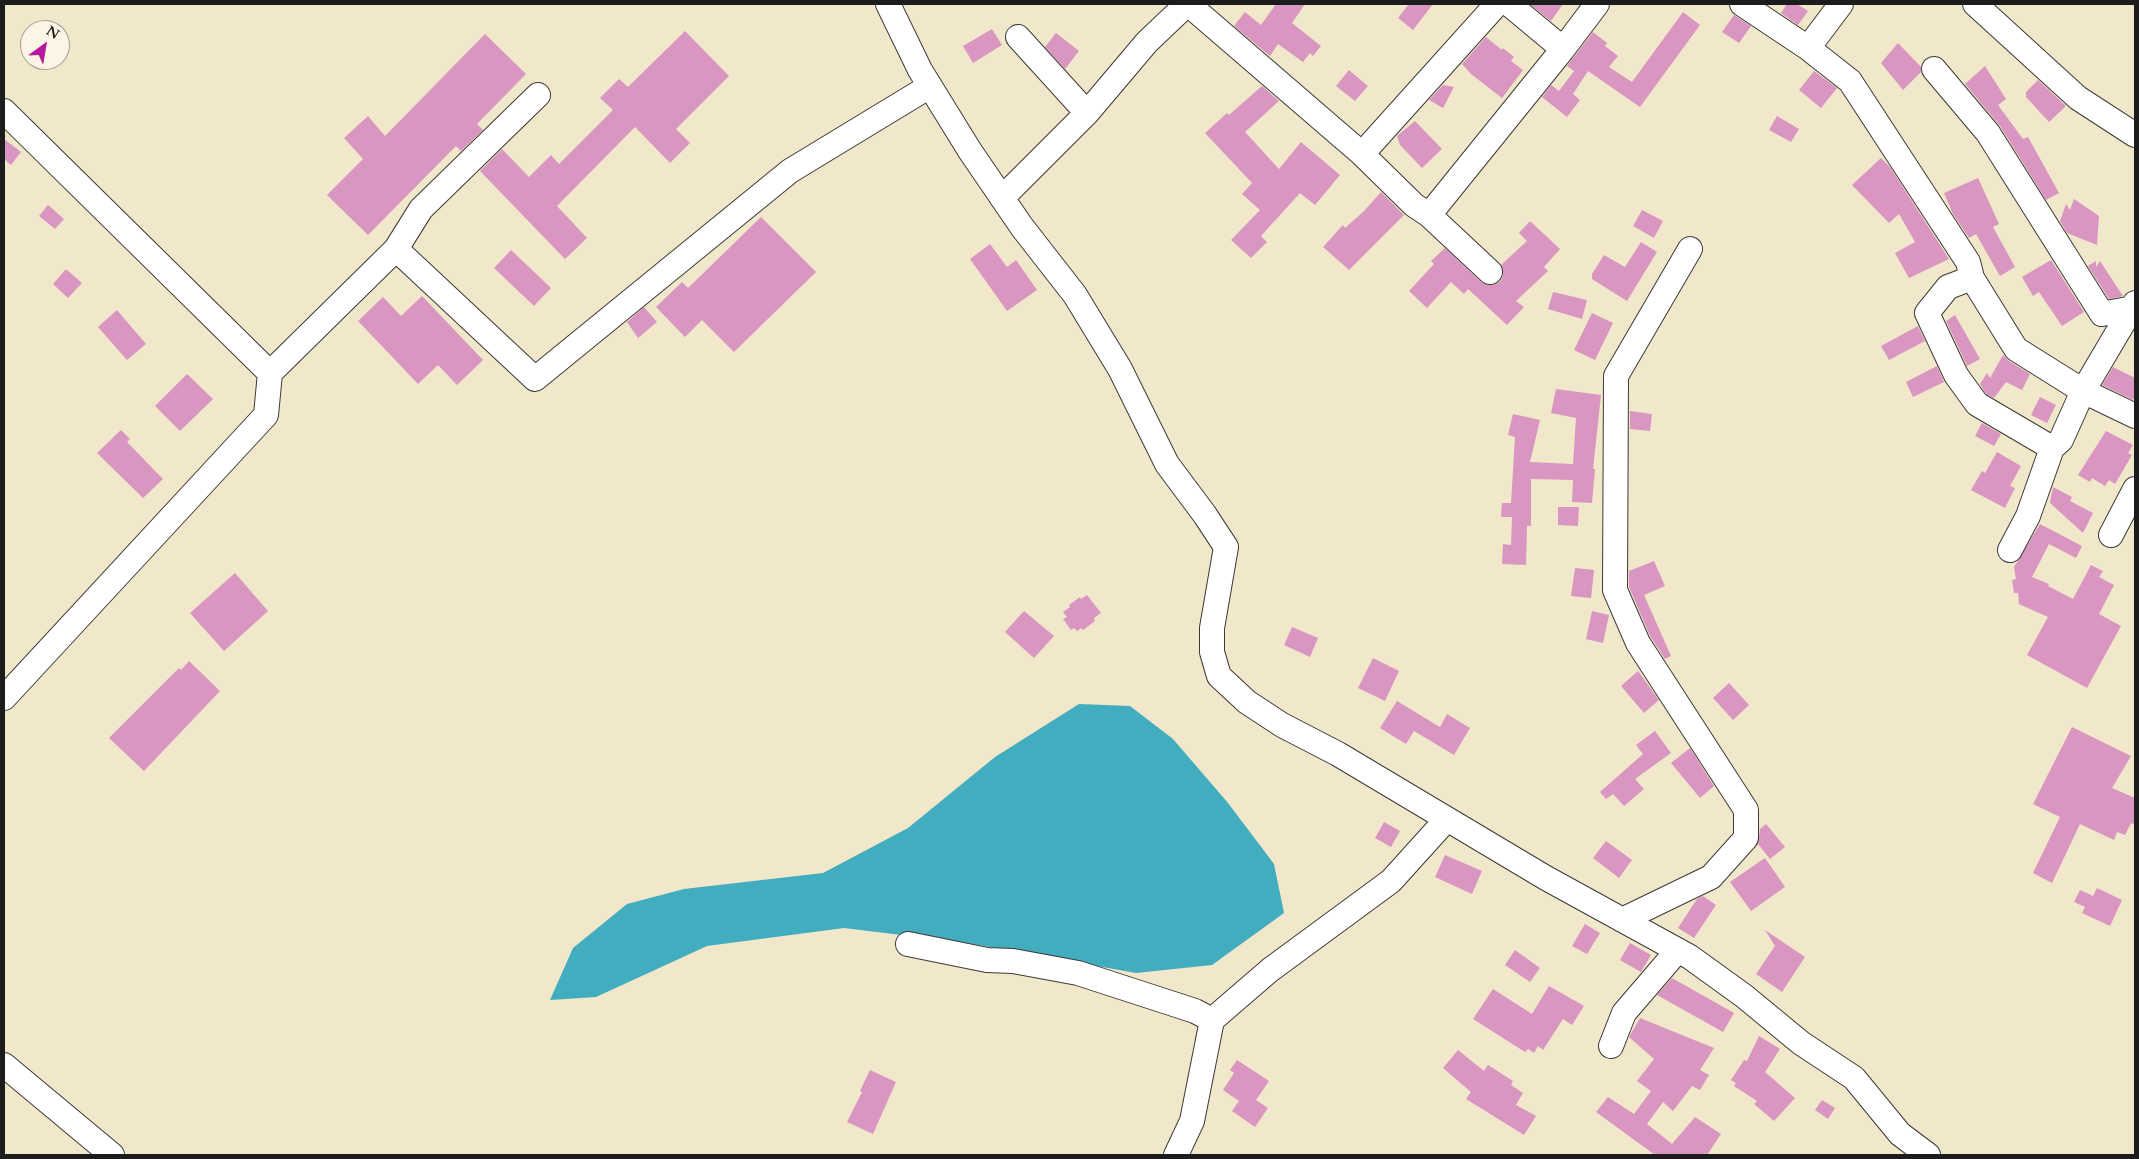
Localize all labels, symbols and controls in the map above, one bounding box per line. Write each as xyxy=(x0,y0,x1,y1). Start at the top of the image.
north arrow xyxy=(20,20,70,70)
text: N xyxy=(42,21,63,44)

